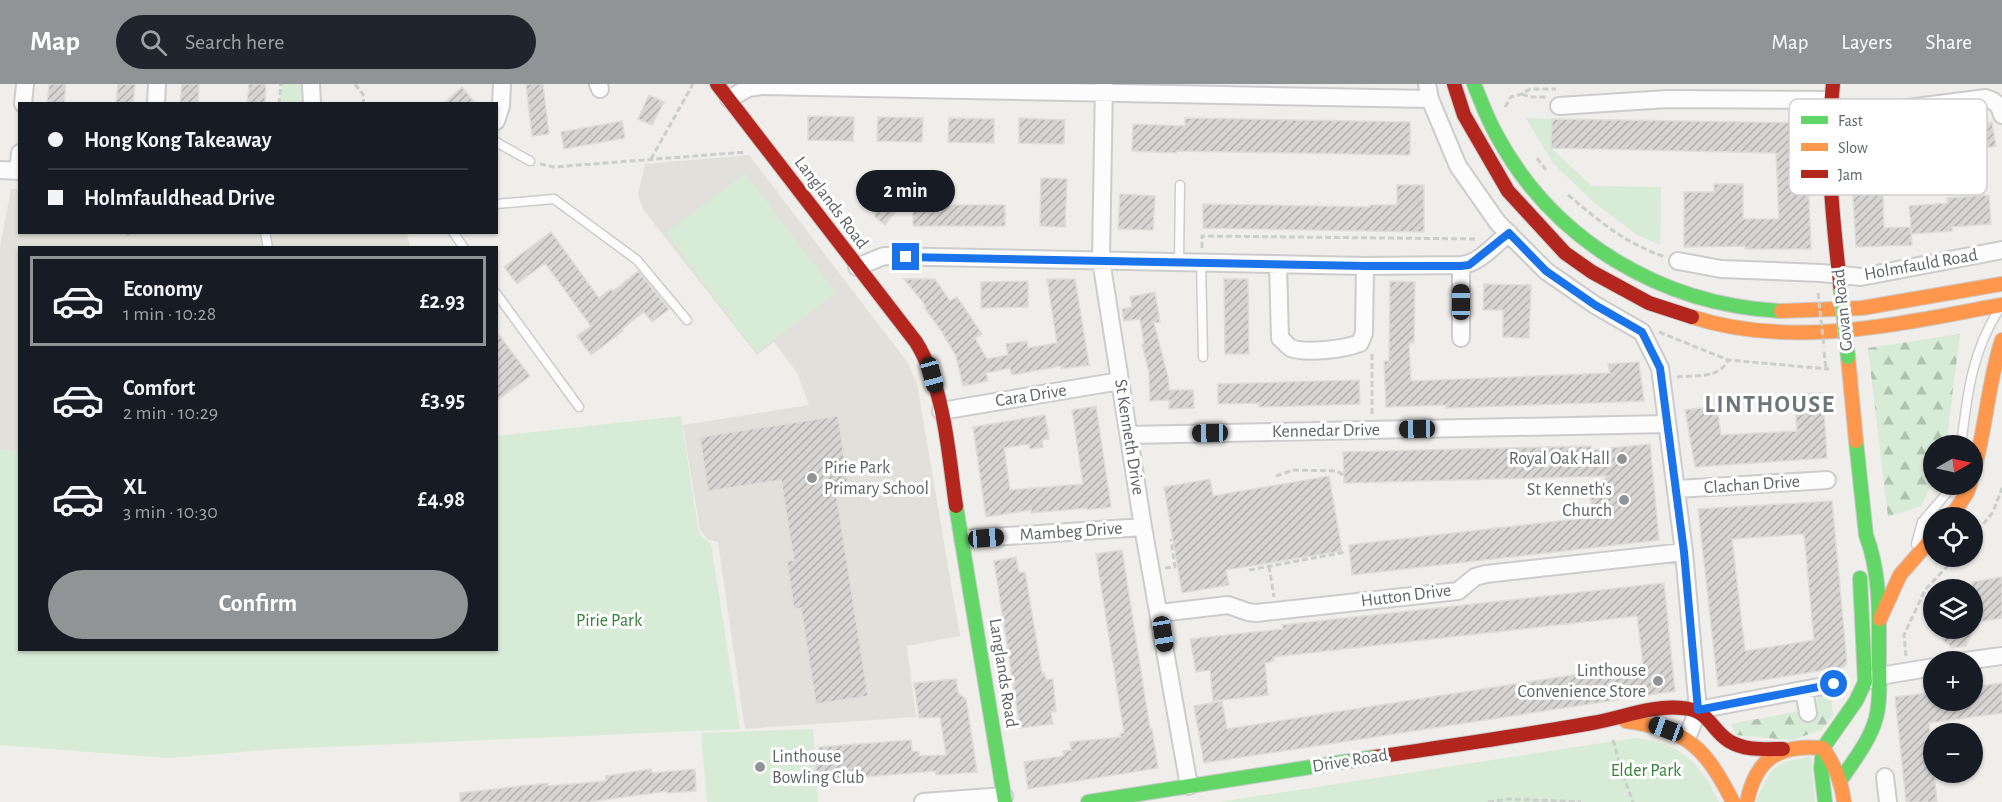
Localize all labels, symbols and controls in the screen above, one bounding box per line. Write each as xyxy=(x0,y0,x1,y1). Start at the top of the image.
search box xyxy=(116,15,536,69)
icon: search xyxy=(137,26,170,59)
text: Map xyxy=(30,28,80,56)
text: Search here xyxy=(185,31,284,53)
text: Map xyxy=(1772,32,1808,53)
text: Layers xyxy=(1841,32,1892,53)
text: Share xyxy=(1925,32,1972,53)
legend xyxy=(1789,99,1987,195)
text: Fast xyxy=(1838,113,1863,129)
text: Hong Kong Takeaway xyxy=(84,129,272,151)
text: Slow xyxy=(1838,140,1868,156)
street label: Langlands Road xyxy=(791,154,871,252)
text: Jam xyxy=(1838,167,1863,183)
callout: 2 min xyxy=(856,170,956,212)
text: 2 min xyxy=(883,181,928,201)
text: Holmfauldhead Drive xyxy=(84,187,275,209)
route end xyxy=(892,243,919,270)
street label: Holmfauld Road xyxy=(1863,246,1979,284)
street label: Govan Road xyxy=(1830,268,1856,352)
icon: car xyxy=(51,274,105,328)
text: Economy xyxy=(123,278,203,300)
car xyxy=(1452,284,1470,320)
text: £2.93 xyxy=(420,290,465,312)
text: 1 min · 10:28 xyxy=(123,304,216,324)
car xyxy=(919,355,945,395)
icon: car xyxy=(51,373,105,427)
text: Comfort xyxy=(123,377,195,399)
street label: St Kenneth Drive xyxy=(1111,378,1147,496)
street label: Cara Drive xyxy=(994,381,1068,411)
text: £3.95 xyxy=(421,389,465,411)
district label: LINTHOUSE xyxy=(1705,393,1835,417)
text: 2 min · 10:29 xyxy=(123,403,218,423)
car xyxy=(1399,420,1435,438)
street label: Kennedar Drive xyxy=(1272,421,1380,441)
car xyxy=(1192,424,1228,442)
north arrow xyxy=(1923,435,1983,495)
map controls xyxy=(1923,435,1983,783)
place label: Royal Oak Hall xyxy=(1509,450,1610,468)
marker: Royal Oak Hall xyxy=(1615,452,1629,466)
place label: Pirie Park Primary School xyxy=(824,459,929,498)
marker: Pirie Park Primary School xyxy=(805,471,819,485)
icon: car xyxy=(51,472,105,526)
street label: Clachan Drive xyxy=(1703,473,1801,497)
text: XL xyxy=(123,476,146,498)
place label: St Kenneth's Church xyxy=(1527,481,1612,520)
text: £4.98 xyxy=(418,488,465,510)
marker: St Kenneth's Church xyxy=(1617,493,1631,507)
text: 3 min · 10:30 xyxy=(123,502,218,522)
button: locate xyxy=(1923,507,1983,567)
street label: Mambeg Drive xyxy=(1019,519,1123,545)
car xyxy=(967,528,1005,548)
button: Confirm xyxy=(48,570,468,639)
button: layers xyxy=(1923,579,1983,639)
street label: Hutton Drive xyxy=(1360,582,1452,610)
park label: Pirie Park xyxy=(576,612,643,630)
car xyxy=(1151,615,1175,653)
street label: Langlands Road xyxy=(985,617,1021,729)
button: + xyxy=(1923,651,1983,711)
place label: Linthouse Convenience Store xyxy=(1518,662,1646,701)
route start xyxy=(1820,670,1847,697)
marker: Linthouse Convenience Store xyxy=(1651,674,1665,688)
car xyxy=(1646,714,1686,744)
button: − xyxy=(1923,723,1983,783)
street label: Drive Road xyxy=(1311,746,1389,776)
place label: Linthouse Bowling Club xyxy=(772,748,864,787)
marker: Linthouse Bowling Club xyxy=(753,760,767,774)
park label: Elder Park xyxy=(1611,762,1682,780)

